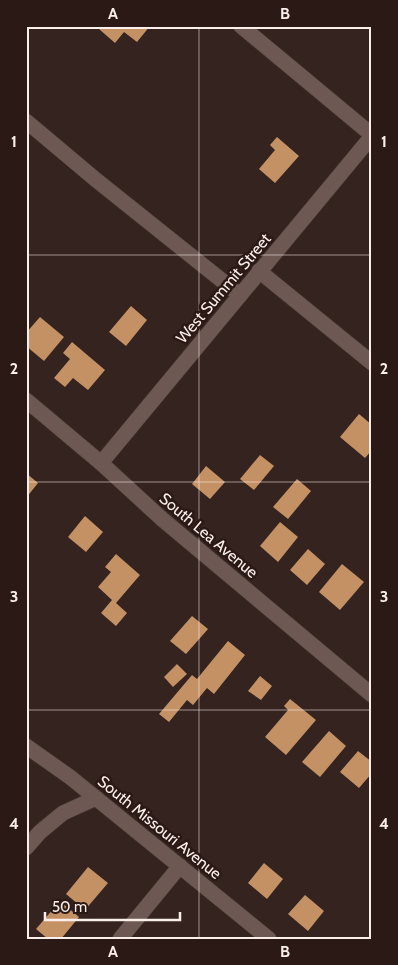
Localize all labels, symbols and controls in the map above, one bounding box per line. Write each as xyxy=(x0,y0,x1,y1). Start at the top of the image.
text: A xyxy=(108,4,118,23)
text: B xyxy=(280,4,290,23)
text: 1 xyxy=(11,132,17,151)
text: 1 xyxy=(381,132,387,151)
street label: West Summit Street xyxy=(172,229,275,347)
text: 2 xyxy=(10,359,18,378)
text: 2 xyxy=(380,359,388,378)
street label: South Lea Avenue xyxy=(156,489,262,582)
text: 3 xyxy=(10,587,18,606)
text: 3 xyxy=(380,587,388,606)
street label: South Missouri Avenue xyxy=(94,772,225,883)
text: 4 xyxy=(9,814,19,833)
text: 4 xyxy=(379,814,389,833)
scale bar xyxy=(45,890,180,922)
text: 50 m xyxy=(52,898,87,916)
text: A xyxy=(108,942,118,961)
text: B xyxy=(280,942,290,961)

